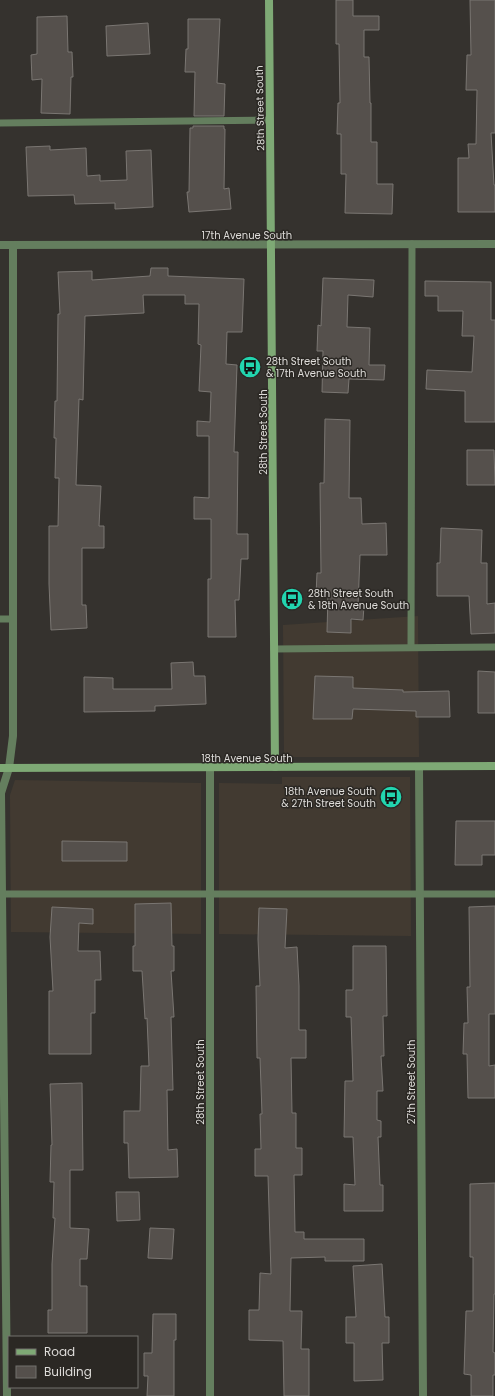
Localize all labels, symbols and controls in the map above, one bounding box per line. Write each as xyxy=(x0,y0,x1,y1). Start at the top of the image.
street label: 28th Street South xyxy=(252,65,268,151)
street label: 17th Avenue South xyxy=(202,228,292,243)
bus stop icon: 28th Street South & 17th Avenue South xyxy=(237,354,263,380)
place label: 28th Street South & 17th Avenue South xyxy=(266,354,366,381)
street label: 28th Street South xyxy=(256,389,271,475)
bus stop icon: 28th Street South & 18th Avenue South xyxy=(279,586,305,612)
place label: 28th Street South & 18th Avenue South xyxy=(308,586,409,613)
street label: 18th Avenue South xyxy=(201,751,293,766)
place label: 18th Avenue South & 27th Street South xyxy=(281,784,376,811)
bus stop icon: 18th Avenue South & 27th Street South xyxy=(378,784,404,810)
street label: 28th Street South xyxy=(193,1039,208,1125)
street label: 27th Street South xyxy=(404,1040,419,1124)
legend xyxy=(8,1336,138,1388)
text: Road xyxy=(44,1343,75,1360)
text: Building xyxy=(44,1363,92,1380)

